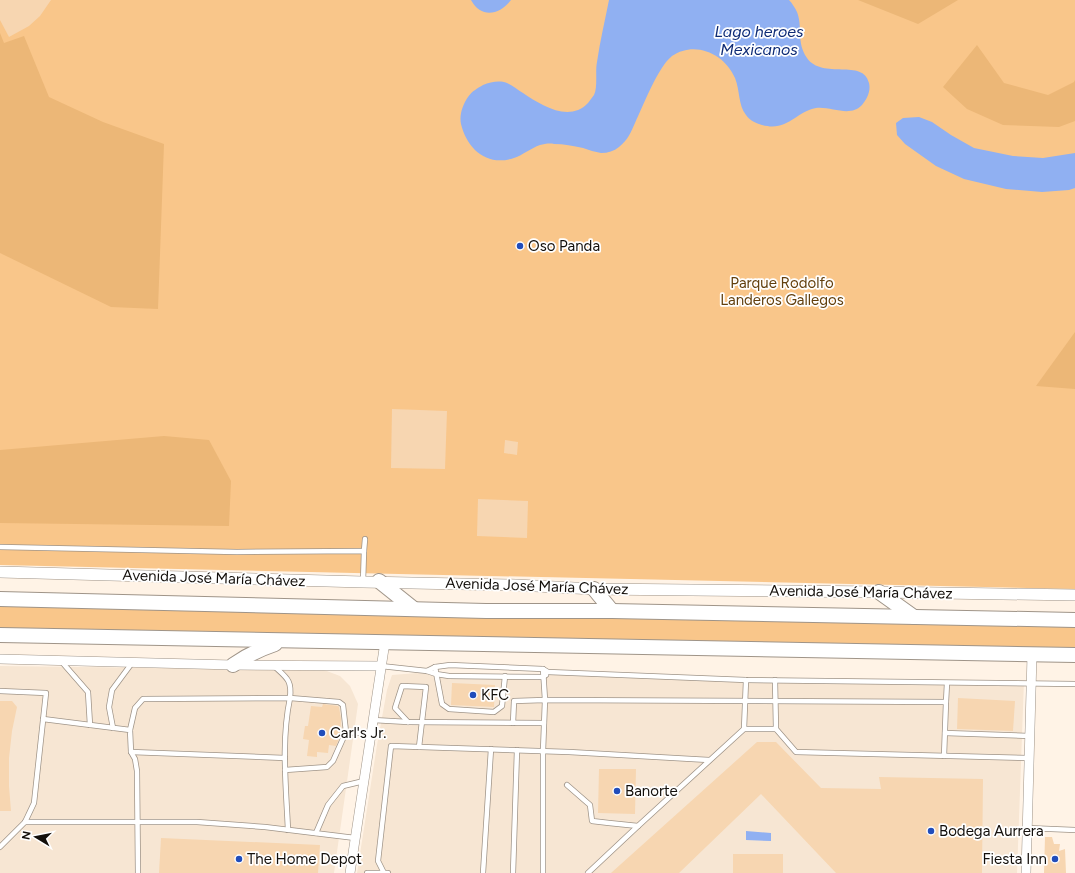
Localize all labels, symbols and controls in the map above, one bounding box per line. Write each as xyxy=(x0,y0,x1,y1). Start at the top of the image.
water label: Lago heroes Mexicanos xyxy=(714,22,804,59)
place label: Oso Panda xyxy=(528,237,600,255)
marker: Oso Panda xyxy=(515,241,525,251)
park label: Parque Rodolfo Landeros Gallegos xyxy=(720,274,844,309)
street label: Avenida José María Chávez xyxy=(122,566,306,590)
street label: Avenida José María Chávez xyxy=(445,574,629,598)
street label: Avenida José María Chávez xyxy=(769,581,953,603)
place label: KFC xyxy=(481,686,509,704)
marker: KFC xyxy=(468,690,478,700)
place label: Carl's Jr. xyxy=(330,724,386,742)
marker: Carl's Jr. xyxy=(317,728,327,738)
place label: Banorte xyxy=(625,782,678,800)
marker: Banorte xyxy=(612,786,622,796)
north arrow xyxy=(16,817,56,857)
place label: Bodega Aurrera xyxy=(939,822,1044,840)
marker: Bodega Aurrera xyxy=(926,826,936,836)
text: N xyxy=(20,830,34,841)
place label: The Home Depot xyxy=(247,850,362,868)
place label: Fiesta Inn xyxy=(982,850,1047,868)
marker: The Home Depot xyxy=(234,854,244,864)
marker: Fiesta Inn xyxy=(1050,854,1060,864)

